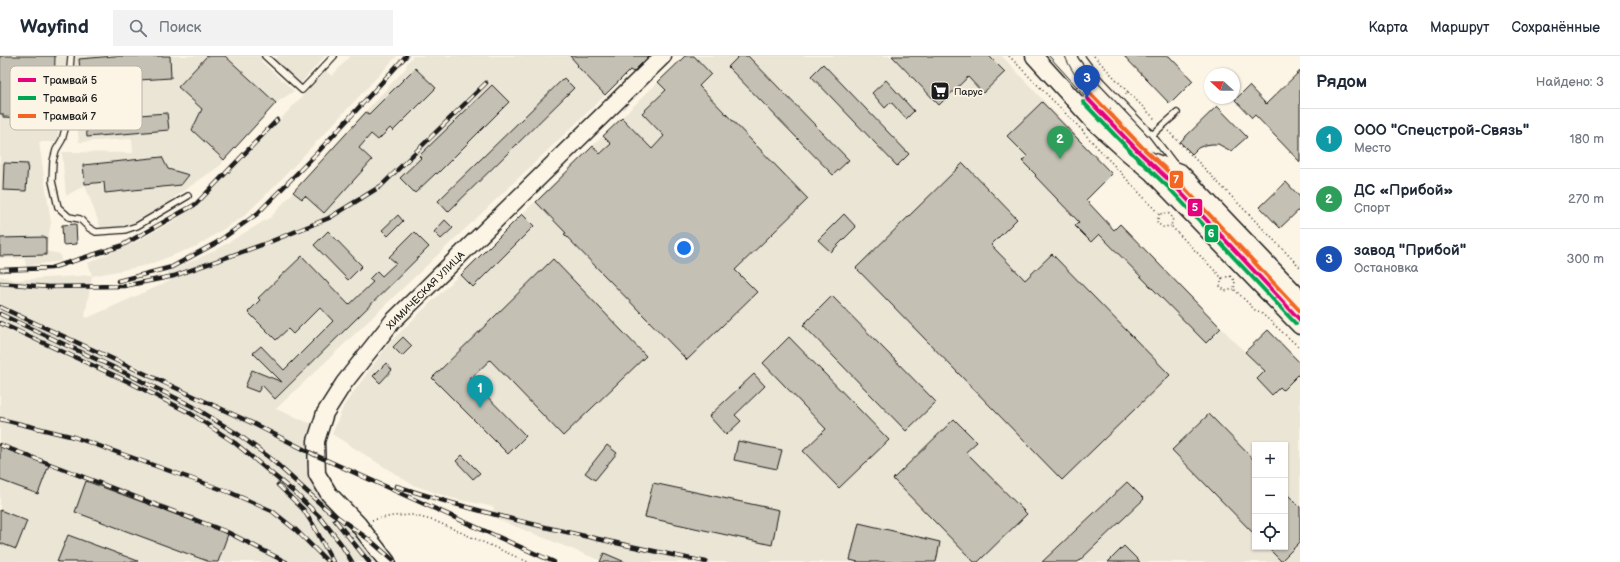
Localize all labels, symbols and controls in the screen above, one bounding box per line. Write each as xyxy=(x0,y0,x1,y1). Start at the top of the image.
search box xyxy=(113,10,393,46)
text: Wayfind xyxy=(20,16,89,39)
icon: search xyxy=(127,17,149,39)
text: Поиск xyxy=(159,18,202,37)
text: Карта xyxy=(1369,19,1408,36)
text: Маршрут xyxy=(1430,19,1490,36)
text: Сохранённые xyxy=(1512,19,1600,36)
pin: 3 xyxy=(1074,65,1100,98)
legend xyxy=(10,66,142,130)
north arrow xyxy=(1204,68,1240,104)
text: Рядом xyxy=(1316,72,1367,92)
text: Трамвай 5 xyxy=(43,74,97,87)
text: Найдено: 3 xyxy=(1536,74,1604,90)
supermarket icon: Парус xyxy=(929,80,951,102)
place label: Парус xyxy=(954,86,983,98)
text: Трамвай 6 xyxy=(43,92,98,105)
text: Трамвай 7 xyxy=(43,110,97,123)
text: ООО "Спецстрой-Связь" xyxy=(1354,121,1529,140)
pin: 2 xyxy=(1047,126,1073,159)
text: 1 xyxy=(1326,131,1332,147)
text: 180 m xyxy=(1569,131,1604,147)
text: Место xyxy=(1354,140,1391,156)
line badge: 7 xyxy=(1169,170,1184,189)
text: 7 xyxy=(1173,173,1179,186)
text: ДC «Прибой» xyxy=(1354,181,1453,200)
text: 2 xyxy=(1325,191,1333,207)
text: 270 m xyxy=(1568,191,1604,207)
line badge: 5 xyxy=(1187,198,1203,217)
text: Спорт xyxy=(1354,200,1390,216)
text: 5 xyxy=(1192,201,1199,214)
line badge: 6 xyxy=(1204,224,1219,243)
text: 6 xyxy=(1208,227,1215,240)
your location xyxy=(674,238,694,258)
text: завод "Прибой" xyxy=(1354,241,1466,260)
street label: ХИМИЧЕСКАЯ УЛИЦА xyxy=(384,249,468,332)
text: 3 xyxy=(1325,251,1333,267)
text: 300 m xyxy=(1566,251,1604,267)
text: Остановка xyxy=(1354,260,1419,276)
pin: 1 xyxy=(467,375,493,408)
map controls xyxy=(1252,442,1288,550)
button: + xyxy=(1252,442,1288,478)
button: − xyxy=(1252,478,1288,514)
button: locate xyxy=(1252,514,1288,550)

